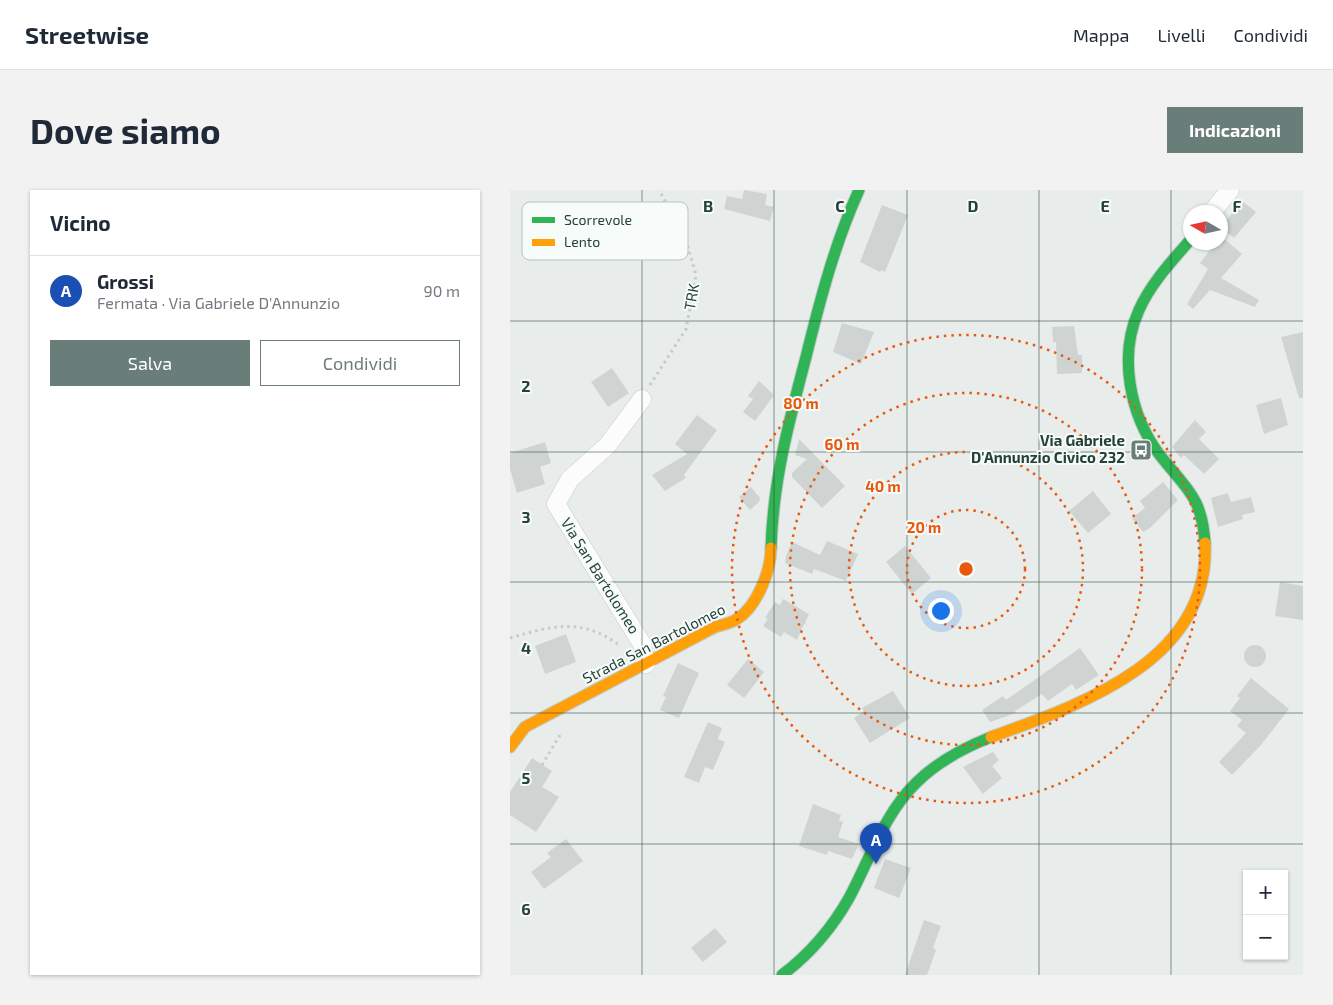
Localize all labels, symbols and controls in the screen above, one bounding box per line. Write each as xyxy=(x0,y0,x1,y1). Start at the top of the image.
text: Streetwise xyxy=(25,20,149,49)
text: Mappa xyxy=(1073,24,1130,46)
text: Livelli xyxy=(1158,24,1205,46)
text: Condividi xyxy=(1233,24,1308,46)
button: Indicazioni xyxy=(1167,107,1303,153)
text: Dove siamo xyxy=(30,109,221,151)
text: B xyxy=(703,196,713,215)
text: C xyxy=(835,196,845,215)
text: D xyxy=(968,196,979,215)
text: E xyxy=(1100,196,1110,215)
text: F xyxy=(1233,196,1242,215)
legend xyxy=(522,202,688,260)
north arrow xyxy=(1183,205,1228,250)
text: Vicino xyxy=(50,210,111,235)
text: Scorrevole xyxy=(564,211,632,228)
text: Lento xyxy=(564,233,600,250)
text: Grossi xyxy=(97,270,154,293)
text: A xyxy=(61,281,71,300)
text: 90 m xyxy=(424,281,460,300)
street label: TRK xyxy=(680,282,702,312)
text: Fermata · Via Gabriele D'Annunzio xyxy=(97,293,340,312)
button: Salva xyxy=(50,340,250,386)
button: Condividi xyxy=(260,340,460,386)
text: 2 xyxy=(521,376,531,395)
text: 80 m xyxy=(783,394,819,412)
place label: Via Gabriele D'Annunzio Civico 232 xyxy=(971,431,1125,466)
text: 60 m xyxy=(825,435,859,453)
bus stop icon: Via Gabriele D'Annunzio Civico 232 xyxy=(1129,438,1153,462)
text: 40 m xyxy=(865,477,901,495)
text: 3 xyxy=(521,507,531,526)
street label: Via San Bartolomeo xyxy=(558,514,644,637)
text: 20 m xyxy=(907,518,941,536)
centre of rings xyxy=(957,560,975,578)
your location xyxy=(928,598,954,624)
street label: Strada San Bartolomeo xyxy=(579,599,728,687)
text: 4 xyxy=(521,638,531,657)
text: 5 xyxy=(522,768,531,787)
pin: A xyxy=(860,823,892,864)
map controls xyxy=(1243,870,1288,960)
button: + xyxy=(1243,870,1288,915)
text: 6 xyxy=(521,899,531,918)
button: − xyxy=(1243,915,1288,960)

